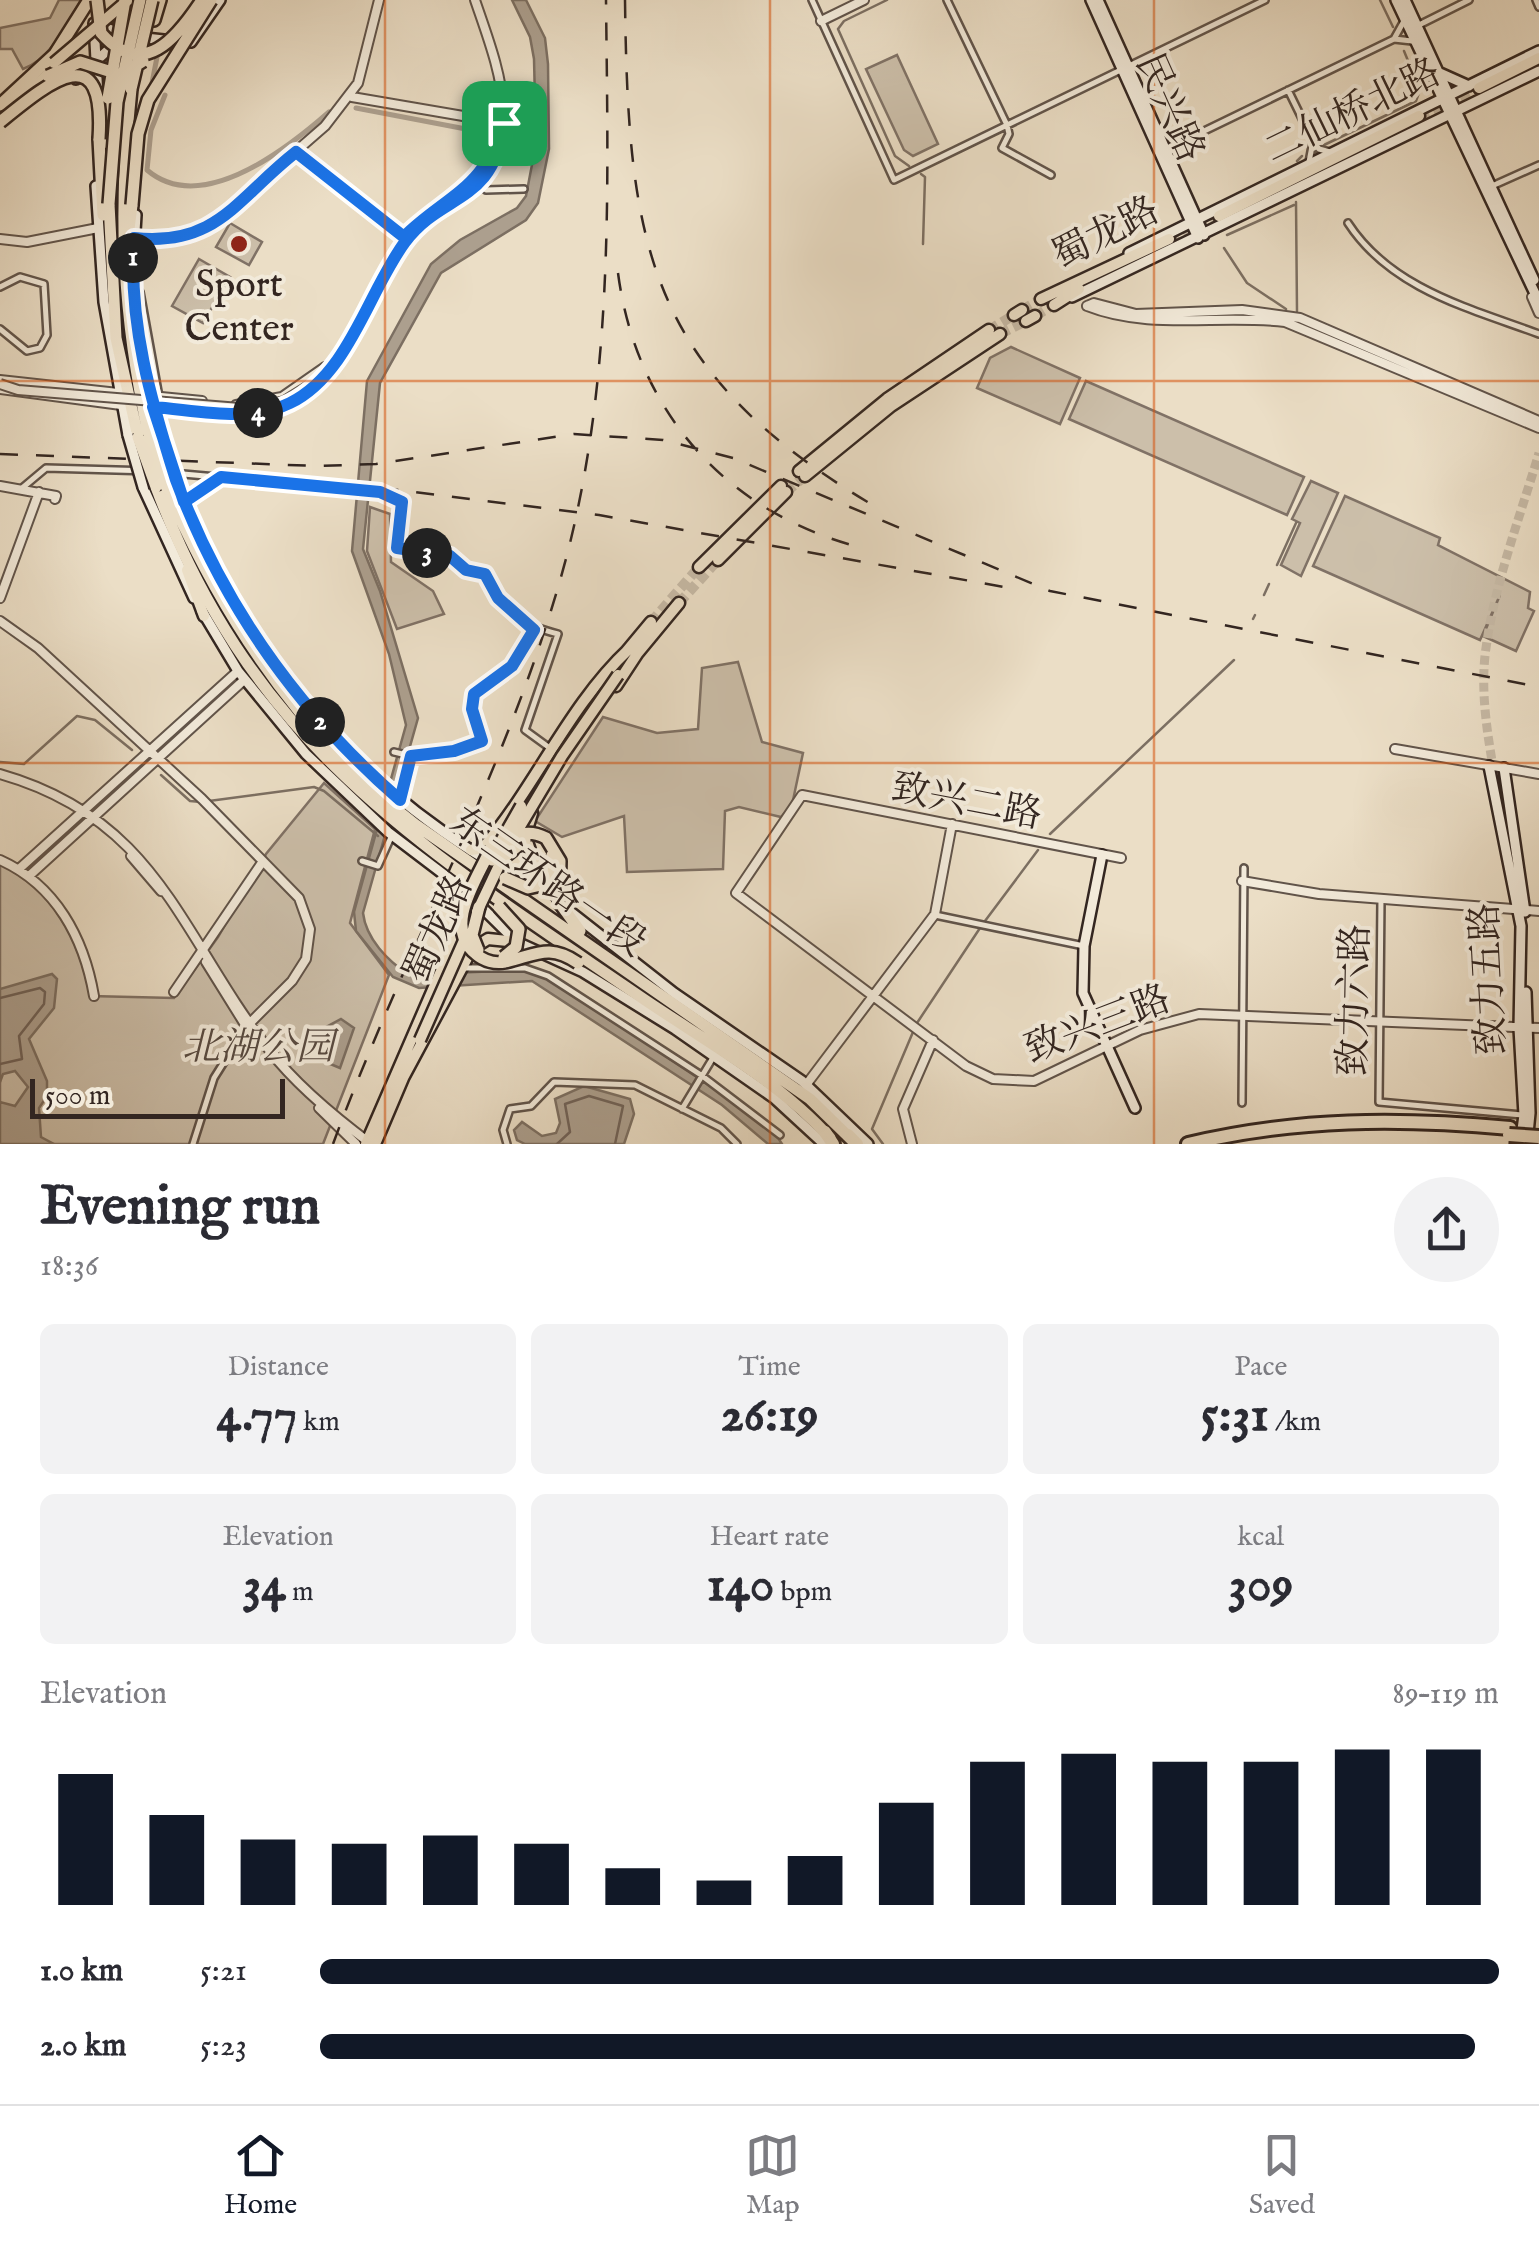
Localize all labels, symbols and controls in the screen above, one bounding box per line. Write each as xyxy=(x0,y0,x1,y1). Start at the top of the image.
street label: 民兴路 xyxy=(1123,46,1213,170)
street label: 二仙桥北路 xyxy=(1257,49,1449,176)
pin xyxy=(462,81,547,166)
icon: arrive xyxy=(477,96,532,151)
street label: 蜀龙路 xyxy=(1045,187,1168,282)
pin: 1 xyxy=(108,233,158,283)
marker: Sport Center xyxy=(228,233,250,255)
text: 1 xyxy=(128,240,138,275)
place label: Sport Center xyxy=(184,262,294,354)
pin: 4 xyxy=(233,388,283,438)
text: 4 xyxy=(251,395,265,430)
pin: 3 xyxy=(402,528,452,578)
text: 3 xyxy=(422,535,432,570)
pin: 2 xyxy=(295,697,345,747)
text: 2 xyxy=(313,704,327,739)
street label: 致兴二路 xyxy=(887,765,1046,841)
street label: 东三环路一段 xyxy=(440,798,654,969)
street label: 蜀龙路 xyxy=(395,868,485,992)
street label: 致力五路 xyxy=(1462,902,1518,1056)
street label: 致力六路 xyxy=(1331,924,1381,1076)
street label: 致兴三路 xyxy=(1019,976,1178,1075)
park label: 北湖公园 xyxy=(182,1025,340,1073)
scale bar xyxy=(30,1074,285,1118)
text: 500 m xyxy=(45,1079,110,1114)
text: Evening run xyxy=(40,1173,320,1243)
button: share xyxy=(1394,1177,1499,1282)
text: 18:36 xyxy=(40,1246,98,1287)
text: Distance xyxy=(228,1350,329,1385)
text: Time xyxy=(738,1350,801,1385)
text: Pace xyxy=(1234,1350,1287,1385)
text: 4.77 xyxy=(217,1385,297,1448)
text: 26:19 xyxy=(720,1385,819,1448)
text: 5:31 xyxy=(1200,1385,1269,1448)
text: km xyxy=(297,1405,340,1440)
text: /km xyxy=(1269,1405,1321,1440)
text: Elevation xyxy=(223,1520,334,1555)
text: Heart rate xyxy=(710,1520,829,1555)
text: kcal xyxy=(1237,1520,1284,1555)
text: 34 xyxy=(243,1555,286,1618)
text: 140 xyxy=(707,1555,774,1618)
text: 309 xyxy=(1228,1555,1293,1618)
text: m xyxy=(286,1575,314,1610)
text: bpm xyxy=(774,1575,832,1610)
text: Elevation xyxy=(40,1674,167,1715)
text: 89–119 m xyxy=(1392,1674,1499,1715)
text: 1.0 km xyxy=(40,1951,123,1992)
text: 5:21 xyxy=(200,1951,247,1992)
text: 2.0 km xyxy=(40,2026,126,2067)
text: 5:23 xyxy=(200,2026,247,2067)
tab: Home xyxy=(224,2128,297,2223)
tab: Map xyxy=(745,2128,800,2223)
tab: Saved xyxy=(1249,2128,1315,2223)

